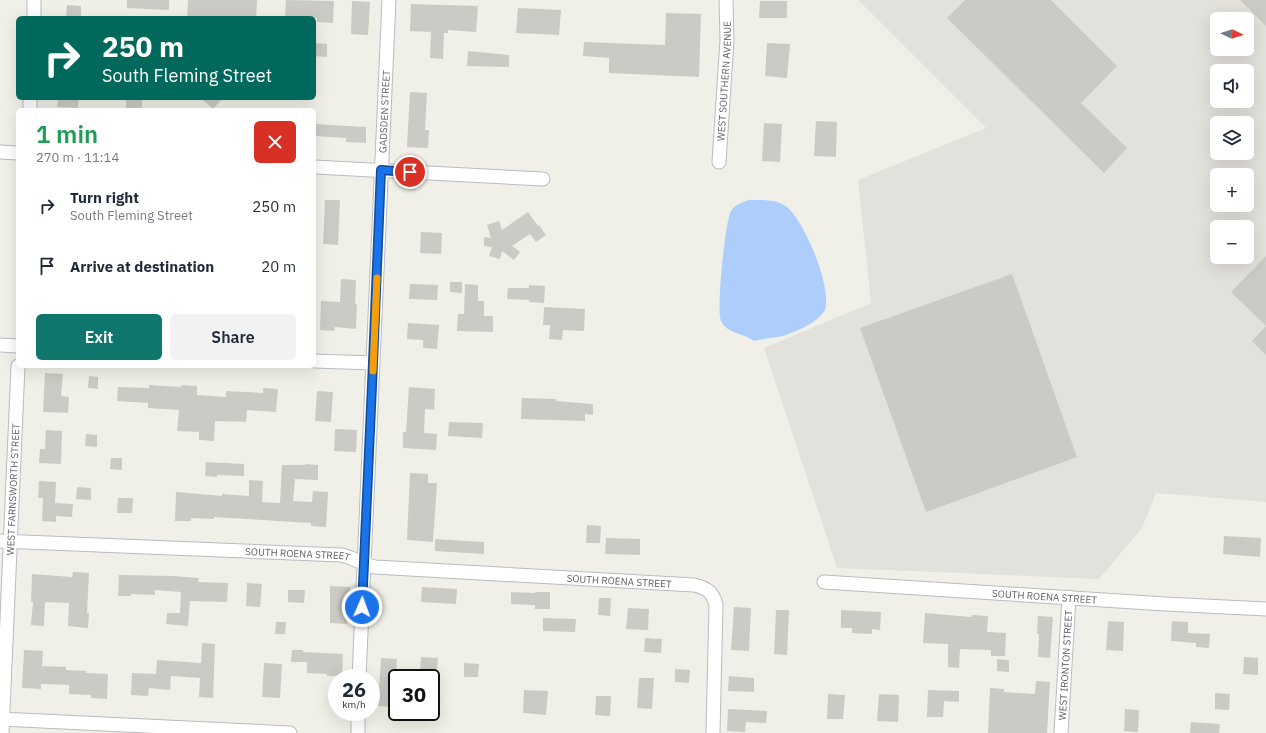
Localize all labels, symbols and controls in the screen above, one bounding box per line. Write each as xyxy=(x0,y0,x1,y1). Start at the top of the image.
north arrow xyxy=(1210,12,1254,56)
map controls xyxy=(1210,12,1254,264)
street label: WEST SOUTHERN AVENUE xyxy=(714,21,734,142)
text: 250 m xyxy=(102,28,184,65)
icon: right xyxy=(36,32,88,84)
text: South Fleming Street xyxy=(102,64,272,87)
button: sound xyxy=(1210,64,1254,108)
street label: GADSDEN STREET xyxy=(376,69,393,153)
button: layers xyxy=(1210,116,1254,160)
text: 1 min xyxy=(36,118,98,150)
button: close xyxy=(254,121,296,163)
text: 270 m · 11:14 xyxy=(36,149,119,166)
pin xyxy=(393,155,427,189)
icon: arrive xyxy=(399,161,421,183)
button: + xyxy=(1210,168,1254,212)
text: Turn right xyxy=(70,188,139,207)
icon: right xyxy=(36,195,58,217)
text: 250 m xyxy=(252,197,296,216)
text: South Fleming Street xyxy=(70,207,193,224)
button: − xyxy=(1210,220,1254,264)
icon: arrive xyxy=(36,255,58,277)
text: Arrive at destination xyxy=(70,257,214,276)
text: 20 m xyxy=(261,257,296,276)
button: Exit xyxy=(36,314,162,360)
button: Share xyxy=(170,314,296,360)
street label: WEST FARNSWORTH STREET xyxy=(4,423,23,556)
street label: SOUTH ROENA STREET xyxy=(245,545,352,564)
street label: SOUTH ROENA STREET xyxy=(566,572,672,591)
position arrow xyxy=(341,586,383,628)
street label: SOUTH ROENA STREET xyxy=(992,587,1098,607)
street label: WEST IRONTON STREET xyxy=(1056,609,1075,721)
speed limit sign: 30 xyxy=(388,669,440,721)
text: 26 xyxy=(342,676,366,703)
text: km/h xyxy=(342,698,366,711)

